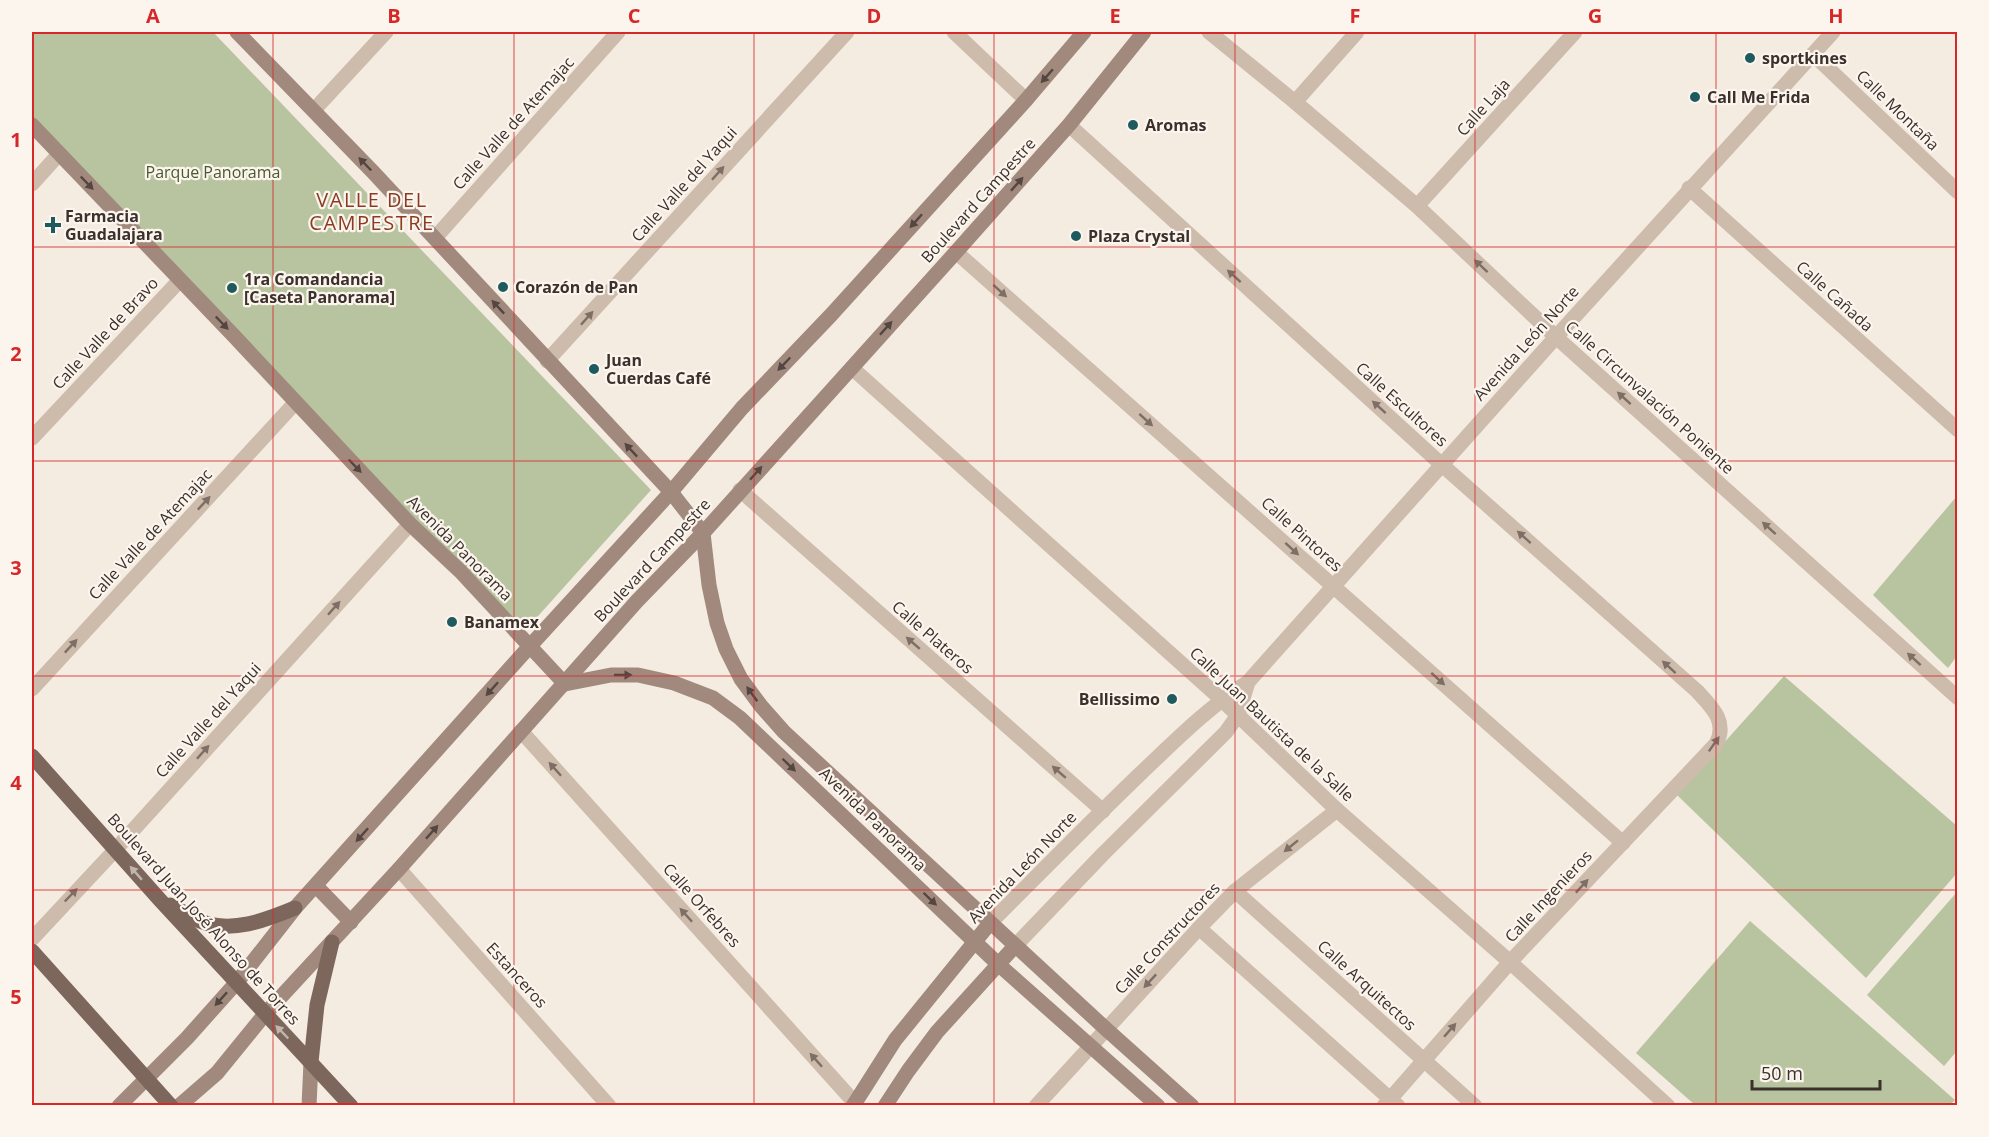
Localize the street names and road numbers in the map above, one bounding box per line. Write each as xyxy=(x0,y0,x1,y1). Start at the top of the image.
street label: Calle Valle de Atemajac xyxy=(447,52,579,194)
street label: Calle Montaña xyxy=(1852,65,1944,155)
street label: Calle Laja xyxy=(1451,73,1515,141)
street label: Calle Valle del Yaqui xyxy=(626,122,742,246)
street label: Boulevard Campestre xyxy=(916,133,1040,267)
street label: Calle Cañada xyxy=(1792,256,1878,336)
street label: Calle Valle de Bravo xyxy=(47,272,163,394)
street label: Avenida León Norte xyxy=(1468,281,1584,405)
street label: Calle Circunvalación Poniente xyxy=(1561,315,1739,479)
street label: Calle Escultores xyxy=(1351,357,1453,451)
street label: Calle Valle de Atemajac xyxy=(83,463,217,604)
street label: Avenida Panorama xyxy=(402,490,518,606)
street label: Calle Pintores xyxy=(1257,492,1347,576)
street label: Boulevard Campestre xyxy=(589,493,715,627)
street label: Calle Plateros xyxy=(888,595,978,679)
street label: Calle Juan Bautista de la Salle xyxy=(1185,642,1359,806)
street label: Calle Valle del Yaqui xyxy=(150,658,266,782)
street label: Avenida Panorama xyxy=(815,762,931,876)
street label: Avenida León Norte xyxy=(963,806,1081,928)
street label: Boulevard Juan José Alonso de Torres xyxy=(103,808,305,1030)
street label: Calle Ingenieros xyxy=(1499,845,1597,947)
street label: Calle Orfebres xyxy=(658,858,746,952)
street label: Calle Constructores xyxy=(1109,877,1225,999)
street label: Calle Arquitectos xyxy=(1313,935,1421,1035)
street label: Estanceros xyxy=(482,937,552,1013)

